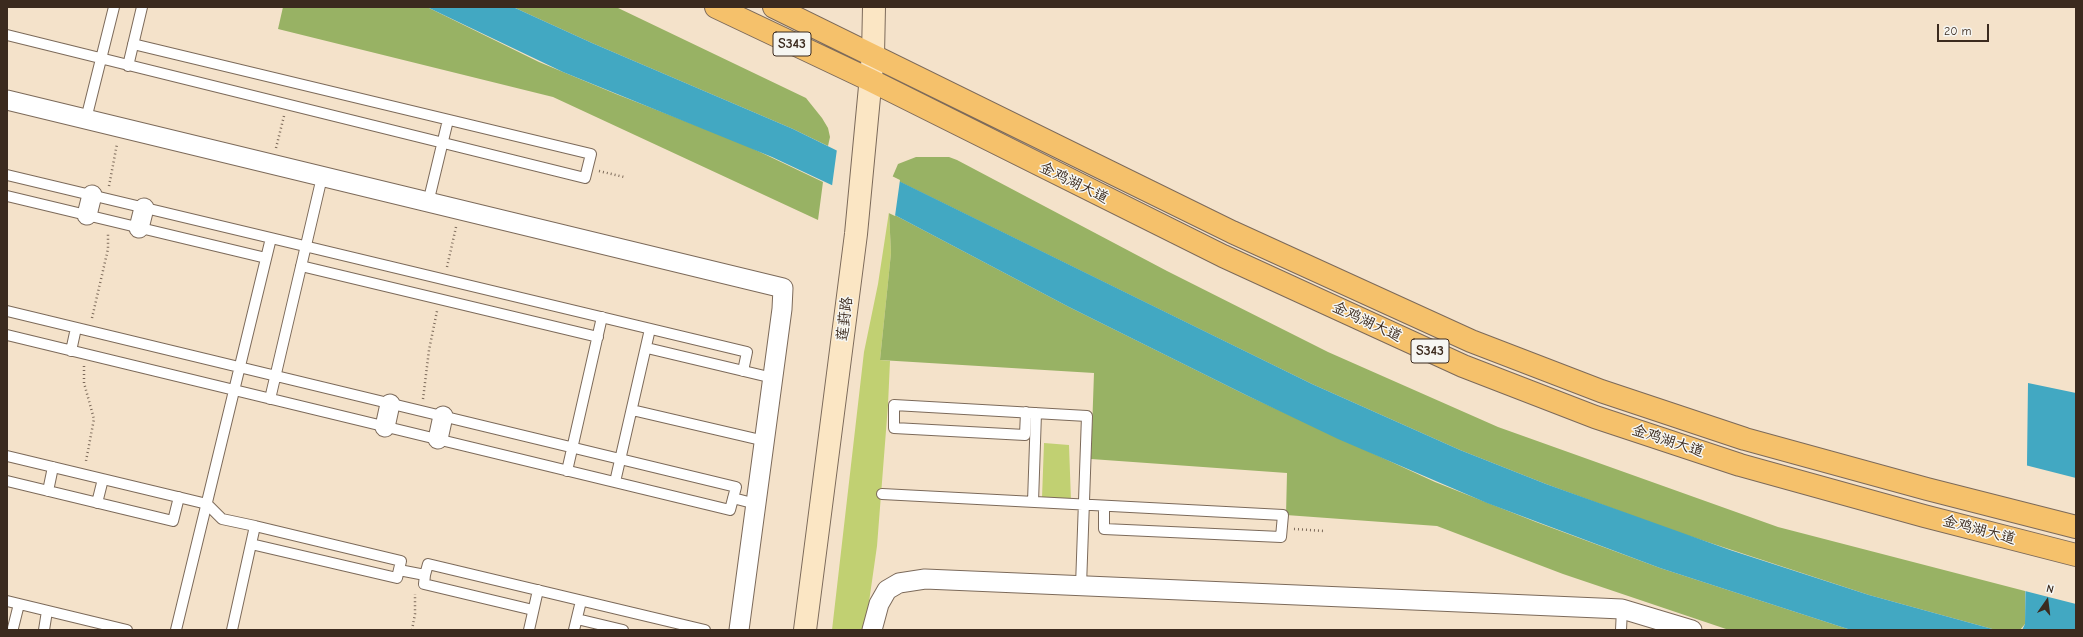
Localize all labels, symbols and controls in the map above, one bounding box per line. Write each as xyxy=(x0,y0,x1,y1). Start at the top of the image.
scale bar xyxy=(1939,16,1991,42)
text: 20 m xyxy=(1944,24,1972,38)
road number: S343 xyxy=(773,32,811,56)
street label: 金鸡湖大道 xyxy=(1036,158,1112,208)
street label: 莲葑路 xyxy=(833,296,857,342)
street label: 金鸡湖大道 xyxy=(1329,298,1405,346)
road number: S343 xyxy=(1411,339,1449,363)
street label: 金鸡湖大道 xyxy=(1630,421,1706,461)
street label: 金鸡湖大道 xyxy=(1940,512,2018,548)
north arrow xyxy=(2027,581,2067,621)
text: N xyxy=(2045,582,2055,596)

